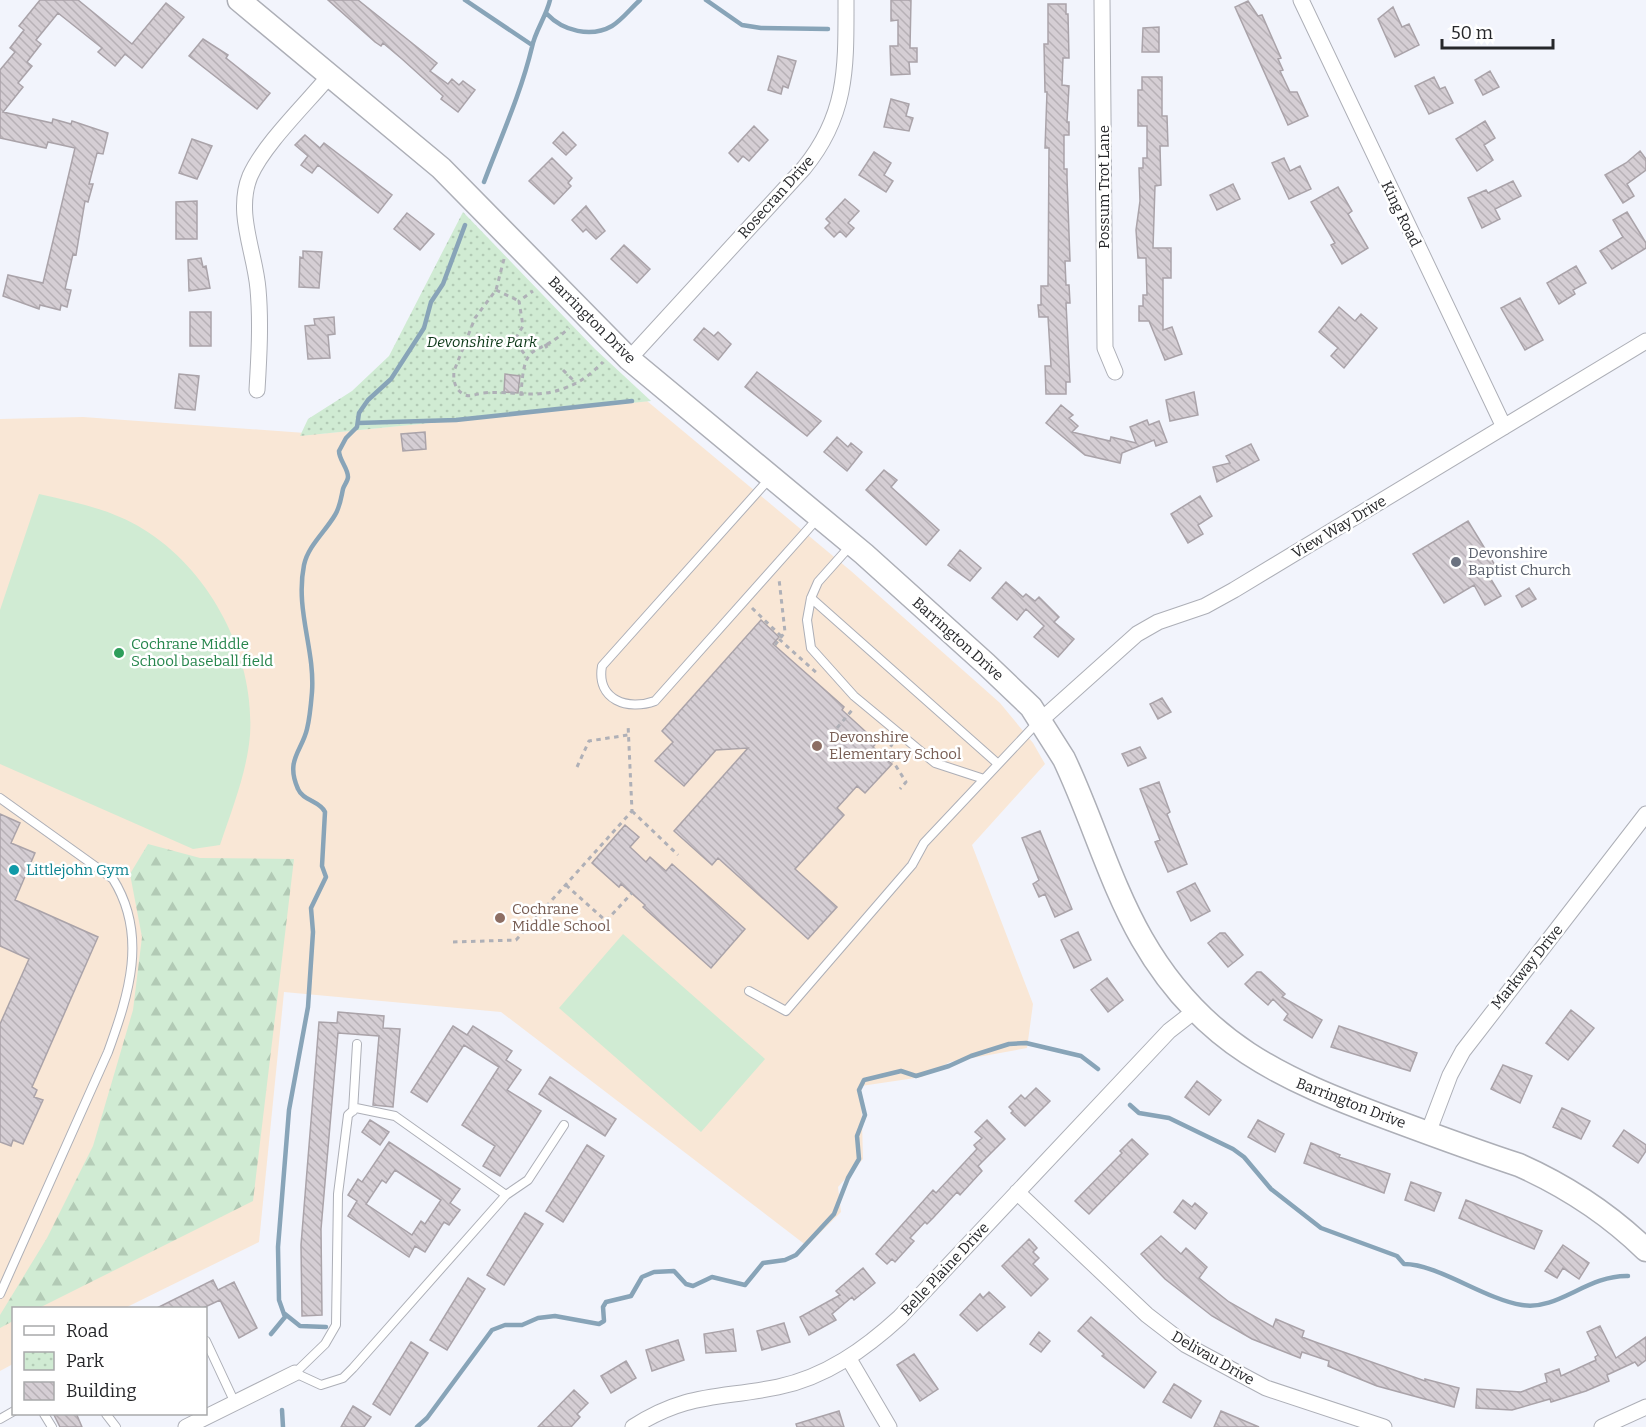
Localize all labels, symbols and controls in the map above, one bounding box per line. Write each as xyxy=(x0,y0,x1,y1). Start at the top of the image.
scale bar xyxy=(1442,12,1553,50)
text: 50 m xyxy=(1451,22,1493,44)
street label: Possum Trot Lane xyxy=(1095,125,1113,249)
street label: Rosecran Drive xyxy=(734,152,818,242)
street label: King Road xyxy=(1377,178,1425,250)
street label: Barrington Drive xyxy=(545,273,639,367)
park label: Devonshire Park xyxy=(427,333,538,351)
street label: View Way Drive xyxy=(1289,492,1389,562)
place label: Devonshire Baptist Church xyxy=(1468,544,1572,579)
marker: Devonshire Baptist Church xyxy=(1449,555,1463,569)
street label: Barrington Drive xyxy=(909,594,1007,684)
place label: Cochrane Middle School baseball field xyxy=(131,635,273,670)
marker: Cochrane Middle School baseball field xyxy=(112,646,126,660)
place label: Devonshire Elementary School xyxy=(829,728,961,763)
marker: Devonshire Elementary School xyxy=(810,739,824,753)
place label: Littlejohn Gym xyxy=(26,861,130,879)
marker: Littlejohn Gym xyxy=(7,863,21,877)
place label: Cochrane Middle School xyxy=(512,900,610,935)
marker: Cochrane Middle School xyxy=(493,911,507,925)
street label: Markway Drive xyxy=(1487,921,1567,1013)
street label: Barrington Drive xyxy=(1294,1074,1408,1132)
street label: Belle Plaine Drive xyxy=(897,1219,993,1319)
legend xyxy=(12,1307,207,1415)
text: Road xyxy=(66,1320,109,1342)
street label: Delivau Drive xyxy=(1168,1327,1258,1389)
text: Park xyxy=(66,1350,105,1372)
text: Building xyxy=(66,1380,137,1402)

